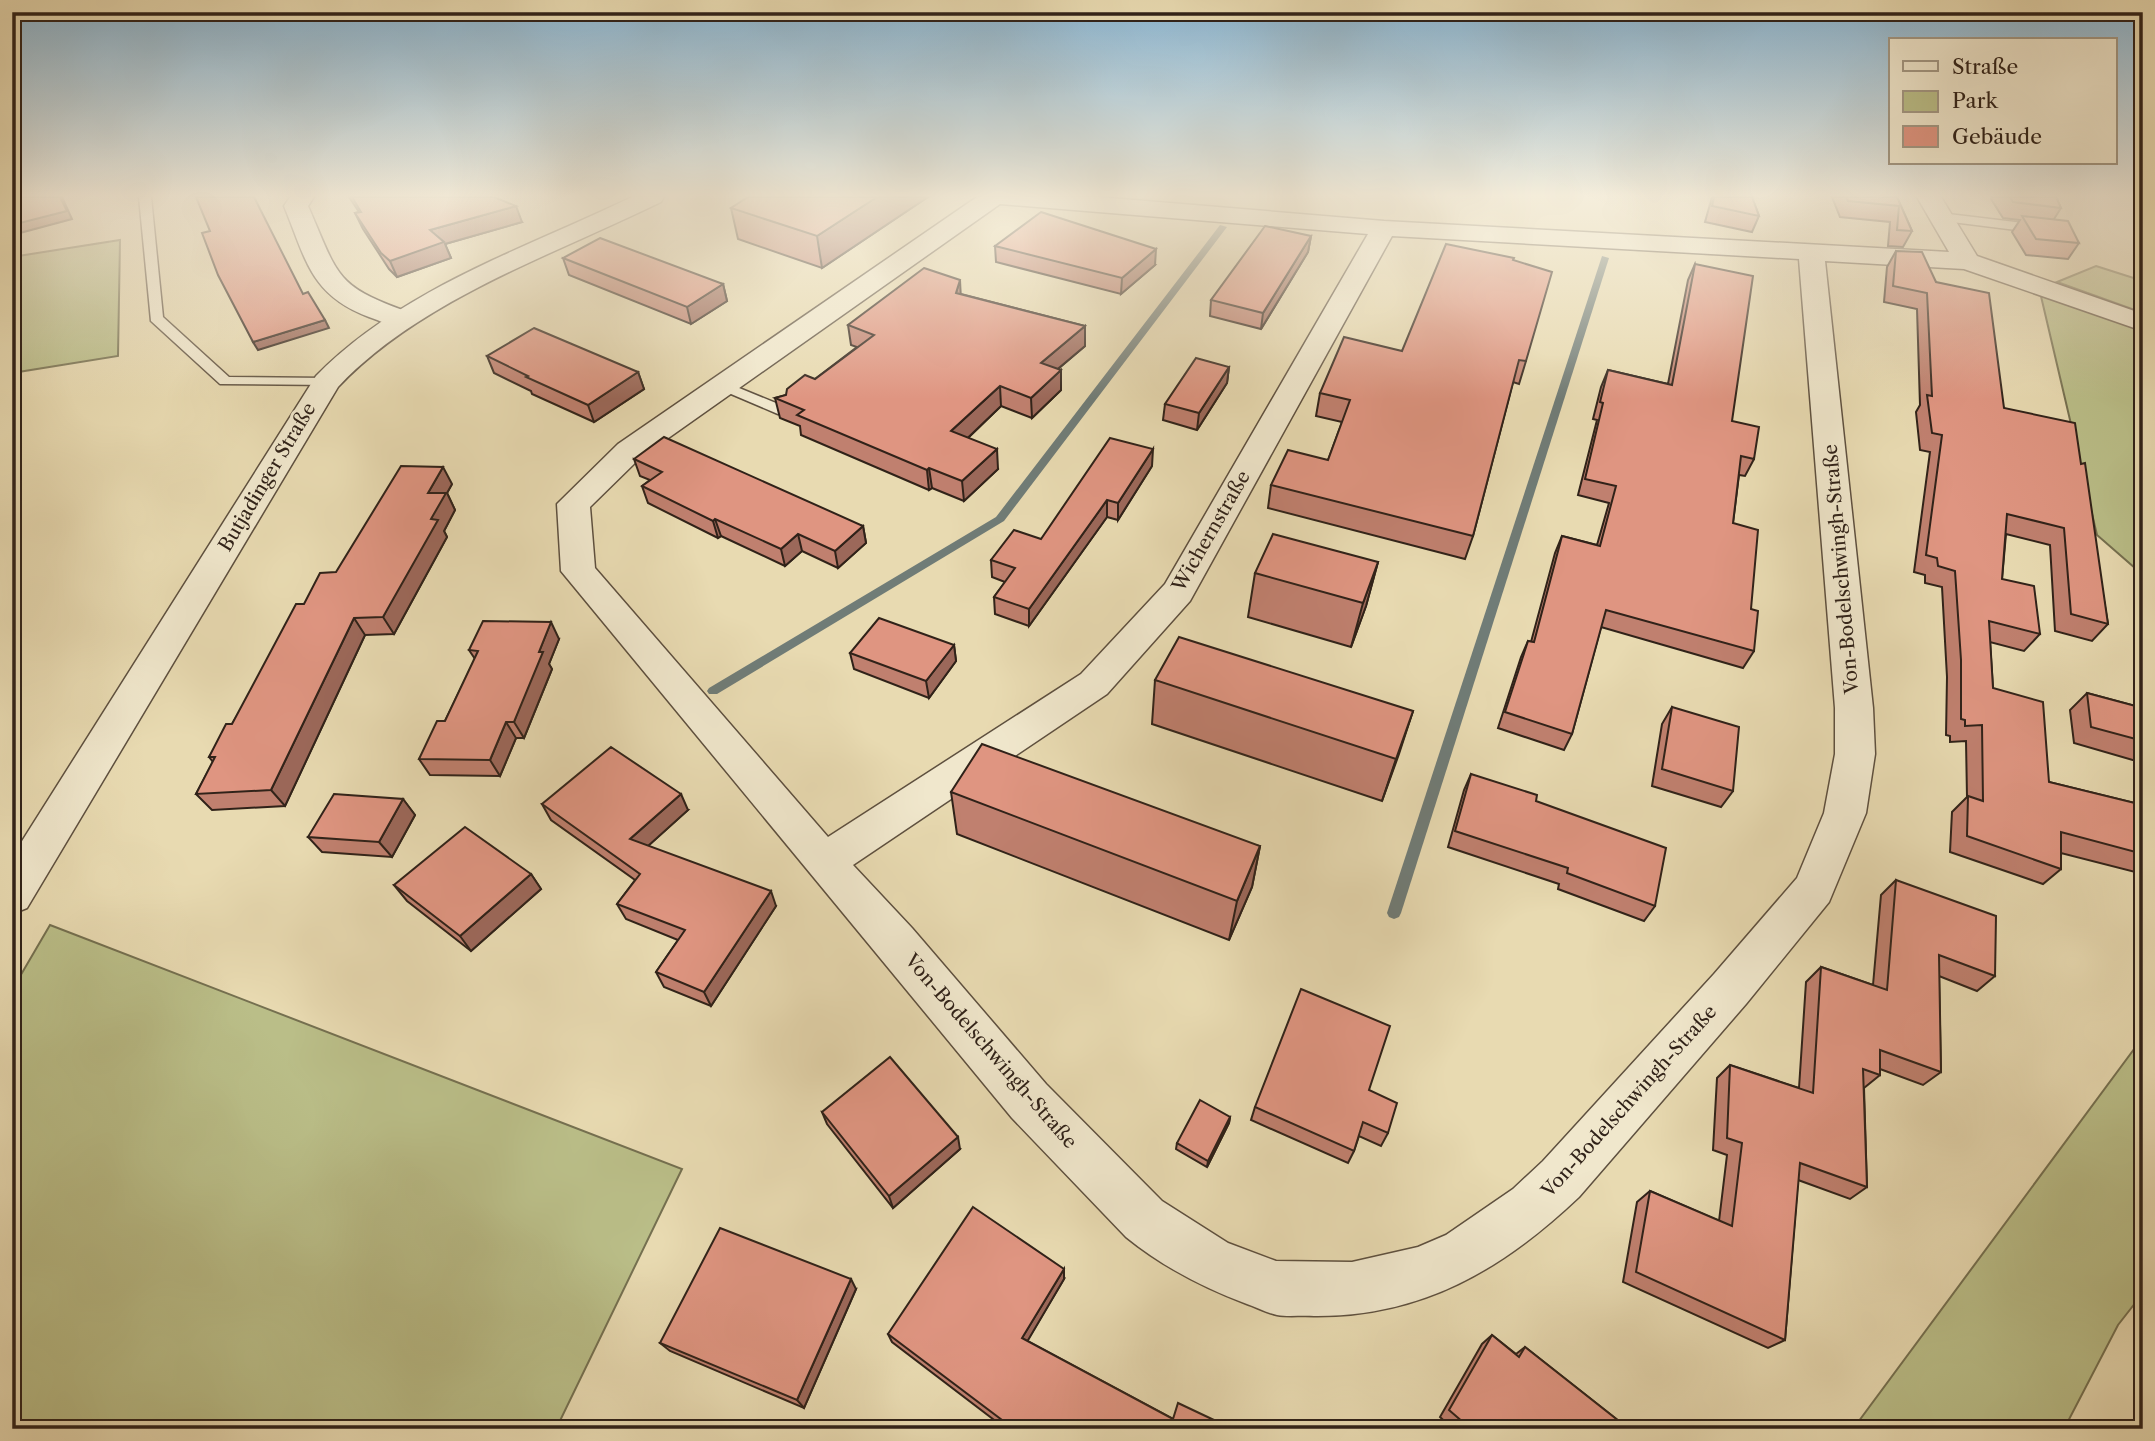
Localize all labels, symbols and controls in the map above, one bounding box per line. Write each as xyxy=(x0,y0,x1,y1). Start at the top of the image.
legend xyxy=(1889,38,2116,164)
text: Straße xyxy=(1952,54,2018,79)
text: Park xyxy=(1952,88,1998,113)
text: Gebäude xyxy=(1952,124,2042,149)
street label: Butjadinger Straße xyxy=(213,398,321,556)
street label: Von-Bodelschwingh-Straße xyxy=(1819,443,1863,696)
street label: Wichernstraße xyxy=(1167,467,1255,596)
street label: Von-Bodelschwingh-Straße xyxy=(900,948,1082,1153)
street label: Von-Bodelschwingh-Straße xyxy=(1536,1000,1721,1202)

